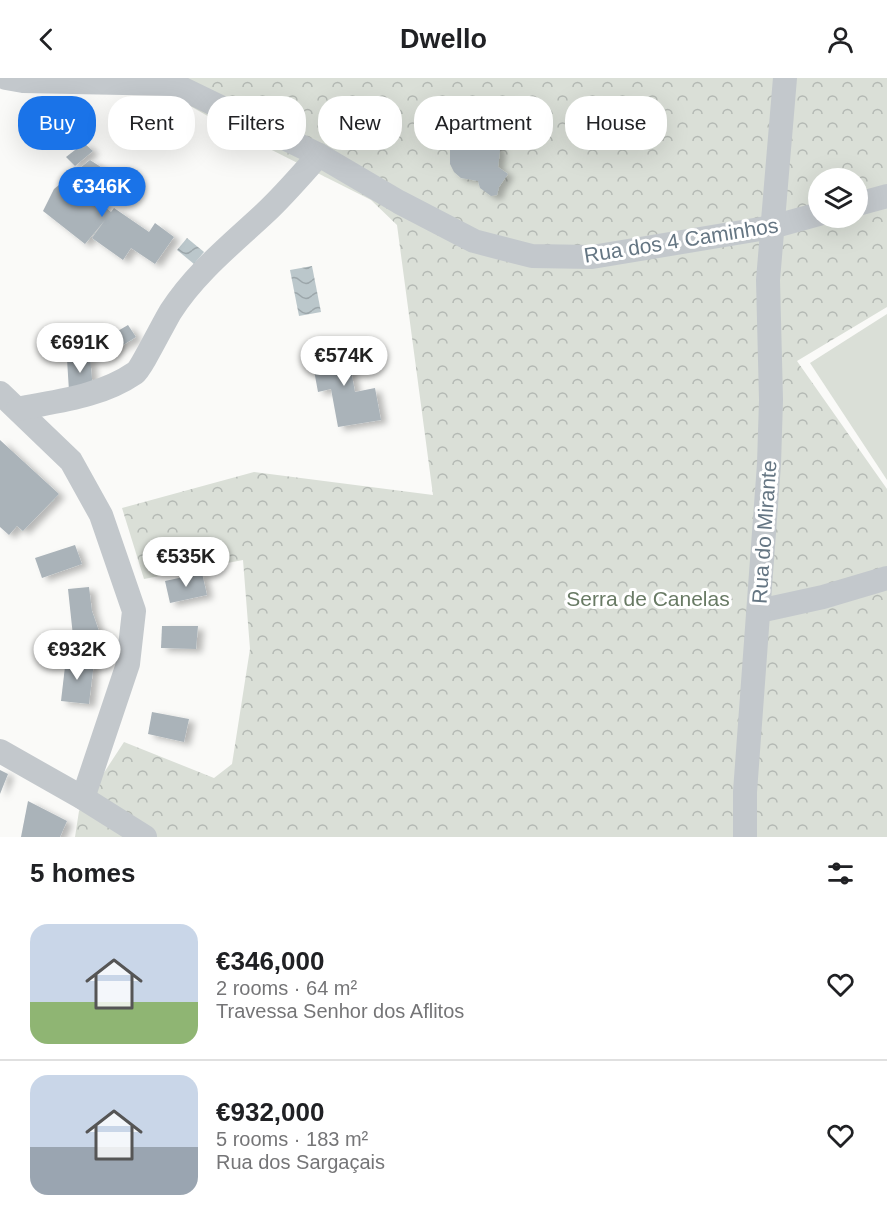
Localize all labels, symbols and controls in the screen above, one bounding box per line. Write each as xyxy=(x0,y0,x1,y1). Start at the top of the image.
icon: back xyxy=(30,23,63,56)
icon: person xyxy=(824,23,857,56)
text: Dwello xyxy=(400,24,487,54)
chip: Buy xyxy=(18,96,96,150)
chip: Rent xyxy=(108,96,195,150)
chip: Filters xyxy=(207,96,306,150)
chip: New xyxy=(318,96,402,150)
chip: Apartment xyxy=(414,96,553,150)
chip: House xyxy=(565,96,667,150)
pin: €346K xyxy=(60,167,144,218)
map controls xyxy=(808,168,868,228)
button: layers xyxy=(808,168,868,228)
text: €346K xyxy=(73,175,131,197)
street label: Rua dos 4 Caminhos xyxy=(582,213,780,267)
pin: €691K xyxy=(38,323,122,374)
text: €691K xyxy=(51,331,109,353)
pin: €574K xyxy=(302,336,386,387)
text: €574K xyxy=(315,344,373,366)
street label: Rua do Mirante xyxy=(748,460,780,604)
pin: €535K xyxy=(144,537,228,588)
text: €535K xyxy=(157,545,215,567)
park label: Serra de Canelas xyxy=(566,587,730,610)
pin: €932K xyxy=(35,630,119,681)
text: €932K xyxy=(48,638,106,660)
icon: filters xyxy=(824,857,857,890)
text: 5 homes xyxy=(30,858,136,888)
text: €346,000 xyxy=(216,946,324,976)
icon: home xyxy=(78,948,150,1020)
icon: heart xyxy=(824,968,857,1001)
text: 2 rooms · 64 m² xyxy=(216,977,357,999)
text: Travessa Senhor dos Aflitos xyxy=(216,1000,464,1022)
text: €932,000 xyxy=(216,1097,324,1127)
icon: home xyxy=(78,1099,150,1171)
icon: heart xyxy=(824,1119,857,1152)
text: 5 rooms · 183 m² xyxy=(216,1128,368,1150)
text: Rua dos Sargaçais xyxy=(216,1151,385,1173)

